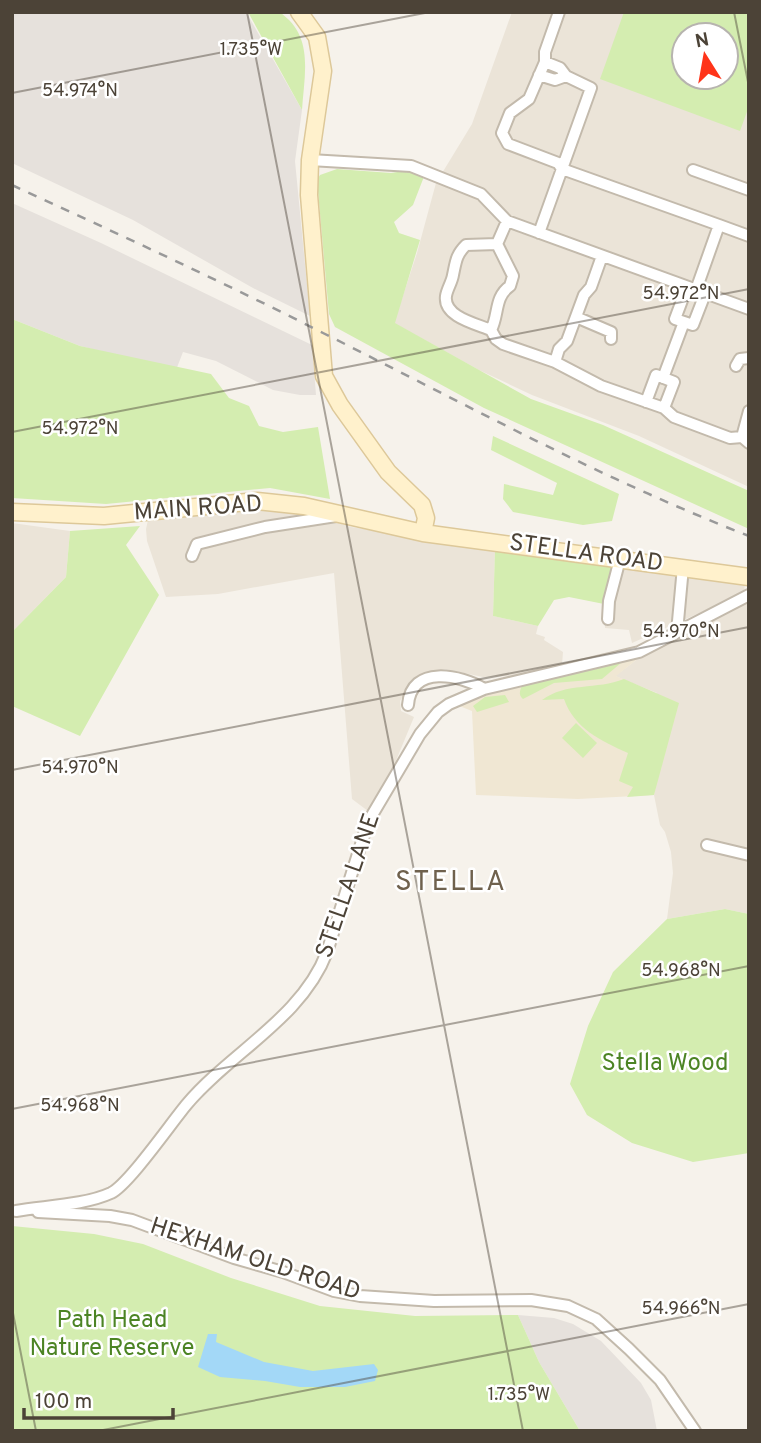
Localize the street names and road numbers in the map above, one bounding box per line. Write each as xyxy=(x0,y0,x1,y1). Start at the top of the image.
street label: MAIN ROAD xyxy=(133,490,263,528)
street label: STELLA ROAD xyxy=(507,528,665,580)
street label: STELLA LANE xyxy=(310,810,388,962)
street label: HEXHAM OLD ROAD xyxy=(146,1212,364,1308)

